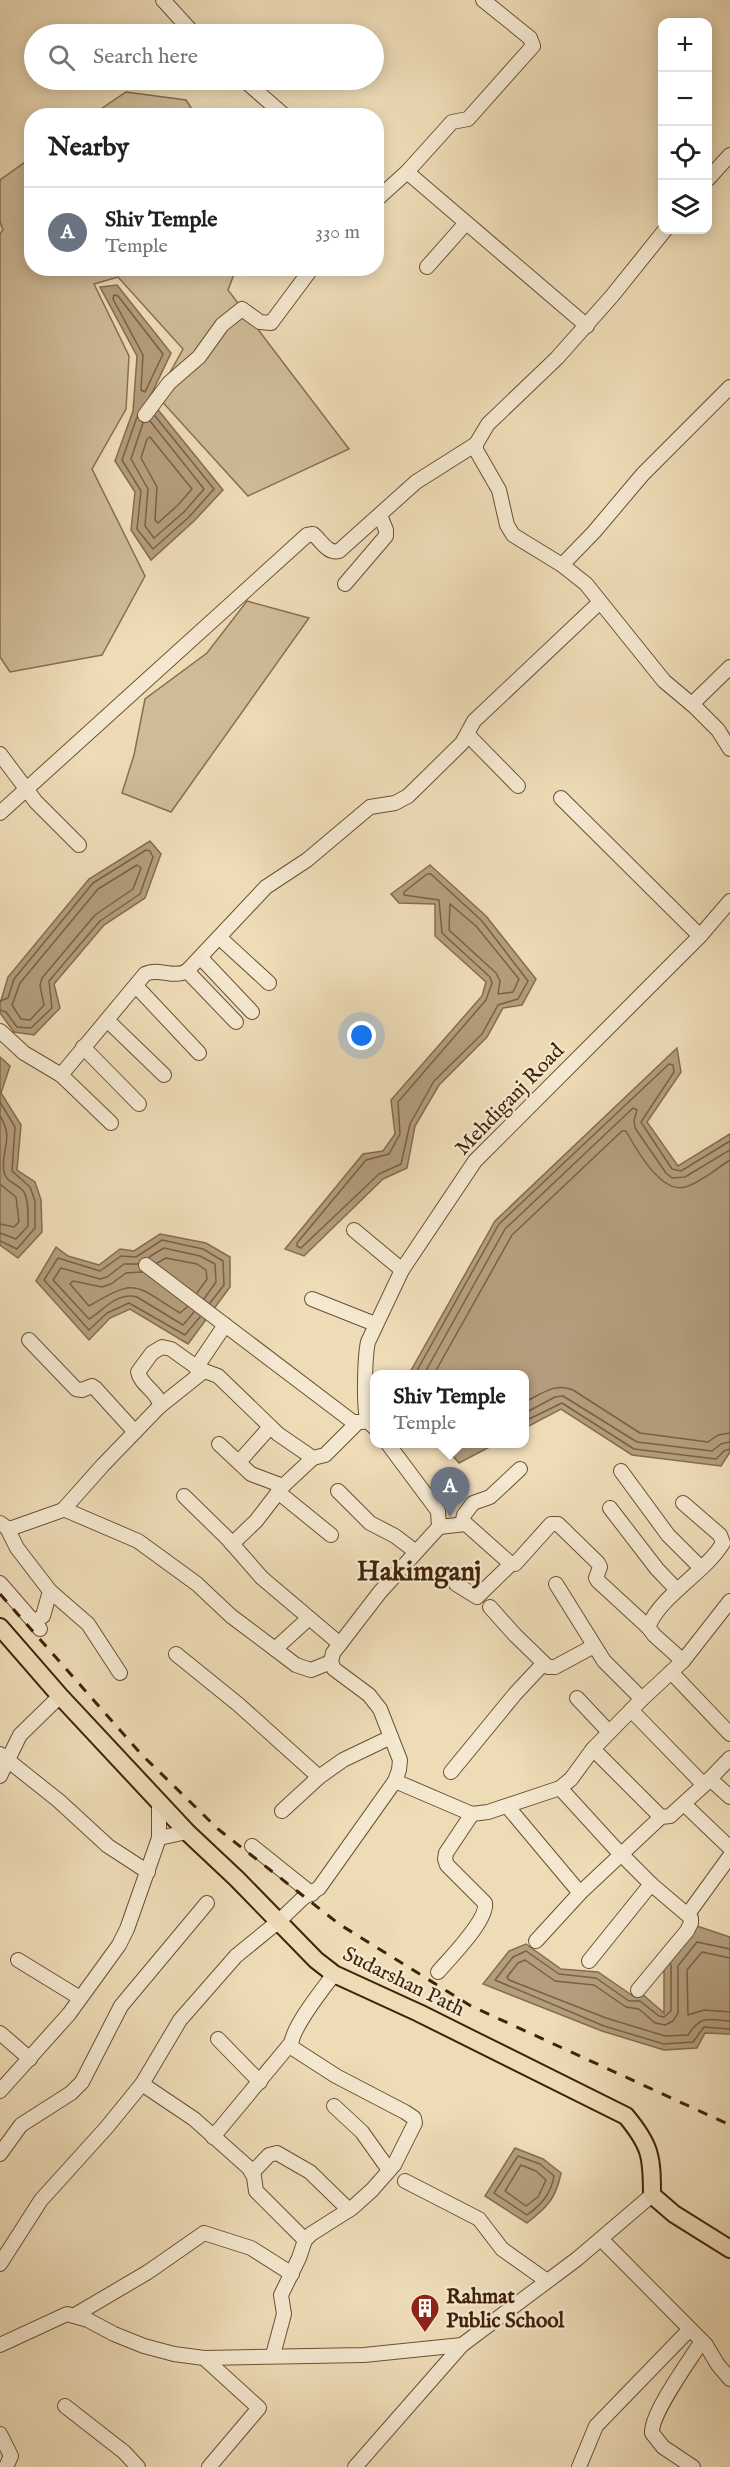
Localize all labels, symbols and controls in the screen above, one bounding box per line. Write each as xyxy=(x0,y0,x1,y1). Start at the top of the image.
map controls xyxy=(658,18,712,234)
button: + xyxy=(658,18,712,72)
search box xyxy=(24,24,384,90)
icon: search xyxy=(45,41,78,74)
text: Search here xyxy=(93,43,198,71)
button: − xyxy=(658,72,712,126)
button: locate xyxy=(658,126,712,180)
text: Nearby xyxy=(48,131,129,164)
button: layers xyxy=(658,180,712,234)
text: Shiv Temple xyxy=(105,206,217,234)
text: A xyxy=(61,220,74,245)
text: 330 m xyxy=(315,220,360,245)
text: Temple xyxy=(105,234,168,259)
your location xyxy=(347,1021,376,1050)
street label: Mehdiganj Road xyxy=(450,1038,571,1162)
popup xyxy=(370,1370,529,1448)
text: Shiv Temple xyxy=(393,1383,506,1411)
text: Temple xyxy=(393,1411,456,1436)
pin: A xyxy=(430,1468,470,1517)
district label: Hakimganj xyxy=(357,1556,481,1590)
street label: Sudarshan Path xyxy=(338,1941,469,2024)
place label: Rahmat Public School xyxy=(446,2284,565,2335)
building icon: Rahmat Public School xyxy=(409,2292,441,2334)

